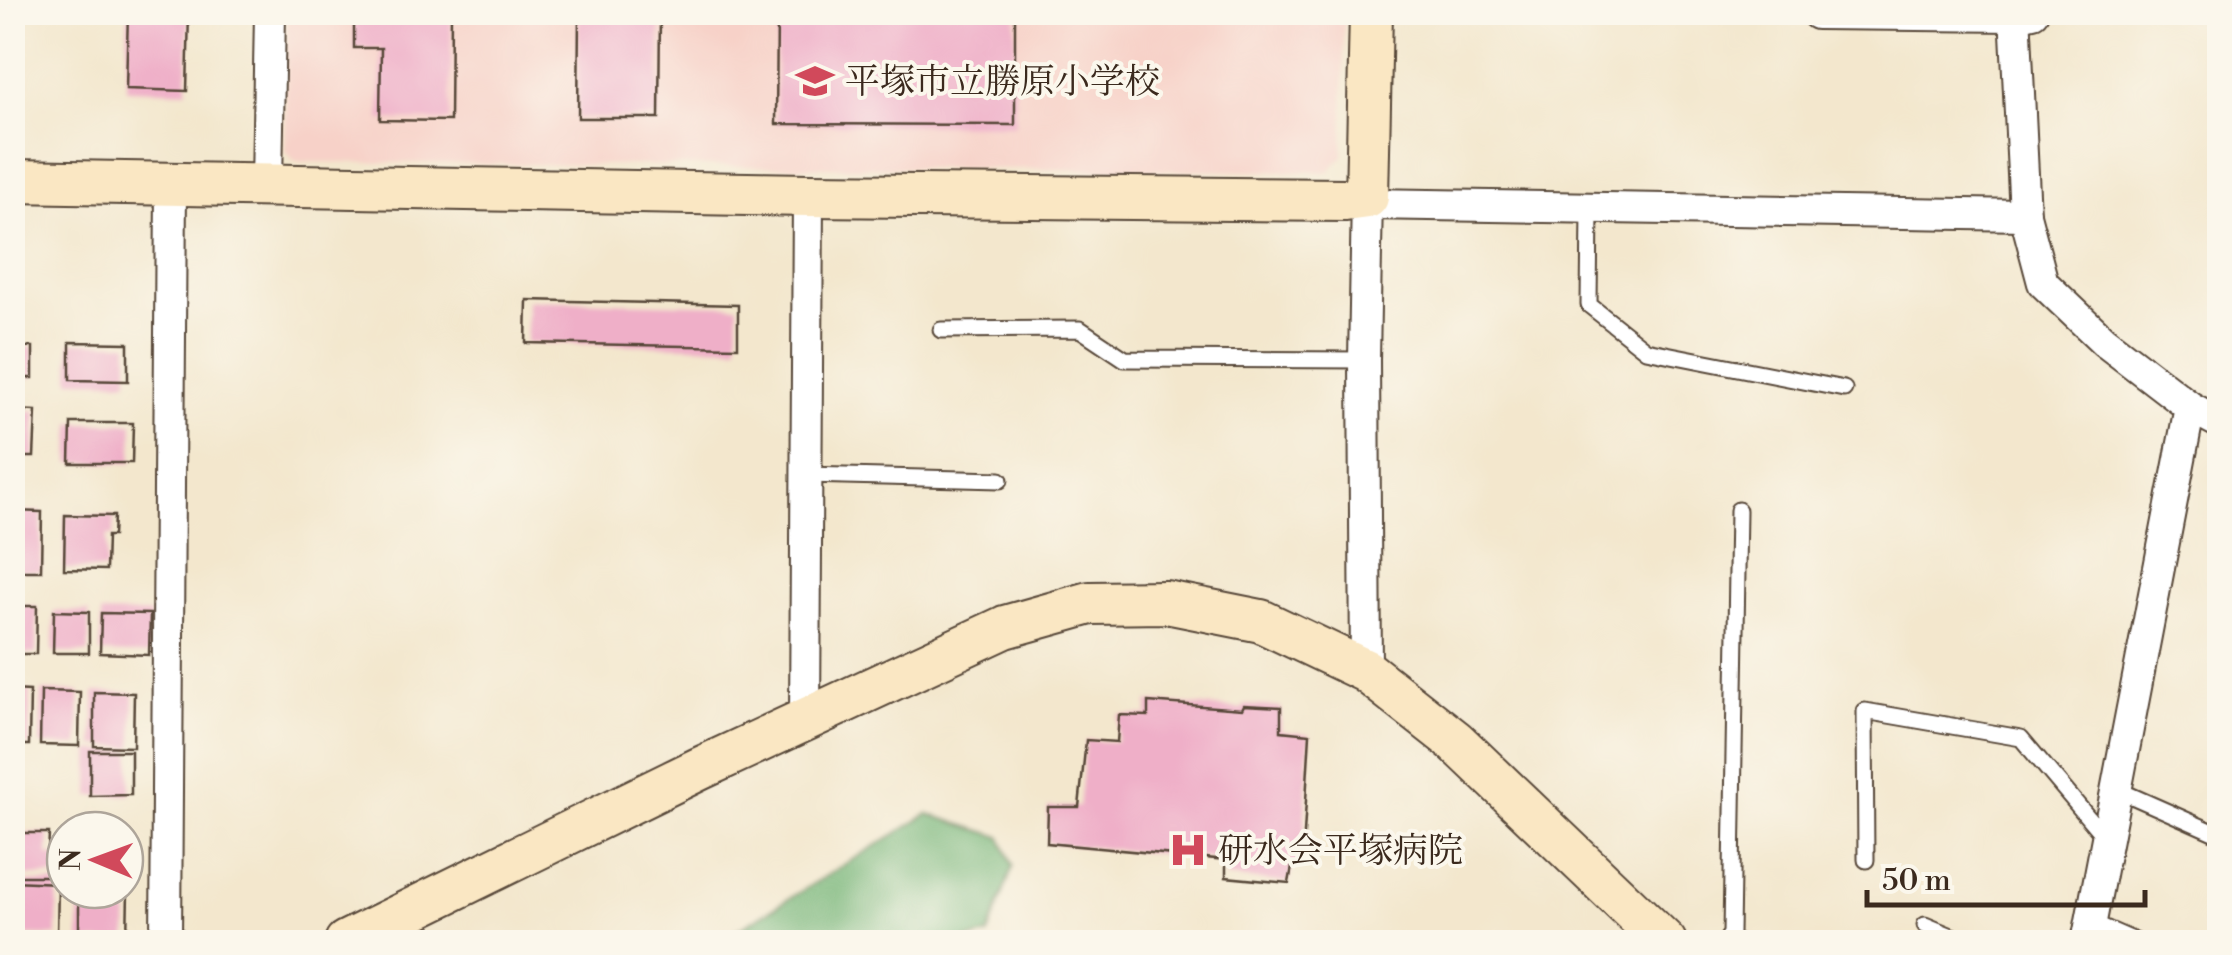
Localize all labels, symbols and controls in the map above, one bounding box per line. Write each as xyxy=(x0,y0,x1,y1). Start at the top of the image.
school or university icon: 平塚市立勝原小学校 xyxy=(794,60,836,102)
place label: 平塚市立勝原小学校 xyxy=(845,61,1160,104)
north arrow xyxy=(45,810,145,910)
hospital icon: 研水会平塚病院 xyxy=(1167,829,1209,871)
place label: 研水会平塚病院 xyxy=(1218,830,1463,873)
scale bar xyxy=(1867,845,2144,907)
text: N xyxy=(54,848,89,871)
text: 50 m xyxy=(1882,862,1951,900)

